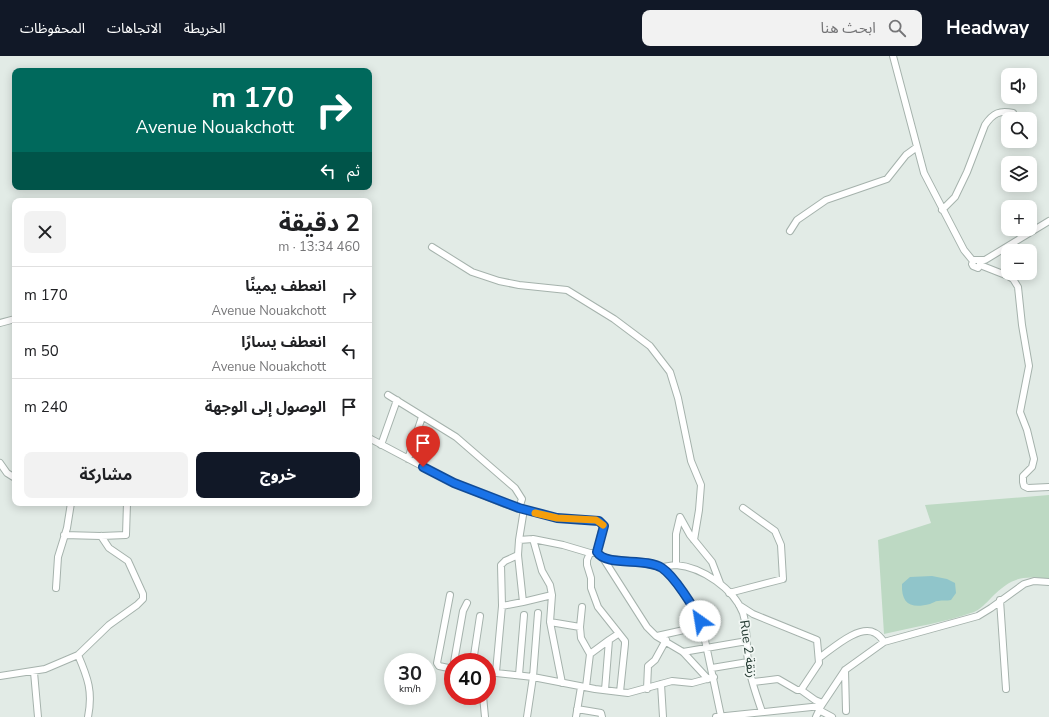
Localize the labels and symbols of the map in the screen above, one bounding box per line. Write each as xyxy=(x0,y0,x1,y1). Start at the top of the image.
pin xyxy=(406,426,440,467)
position arrow xyxy=(679,600,721,642)
street label: Rue 2 زنقة xyxy=(735,619,761,679)
speed limit sign: 40 xyxy=(444,653,496,705)

